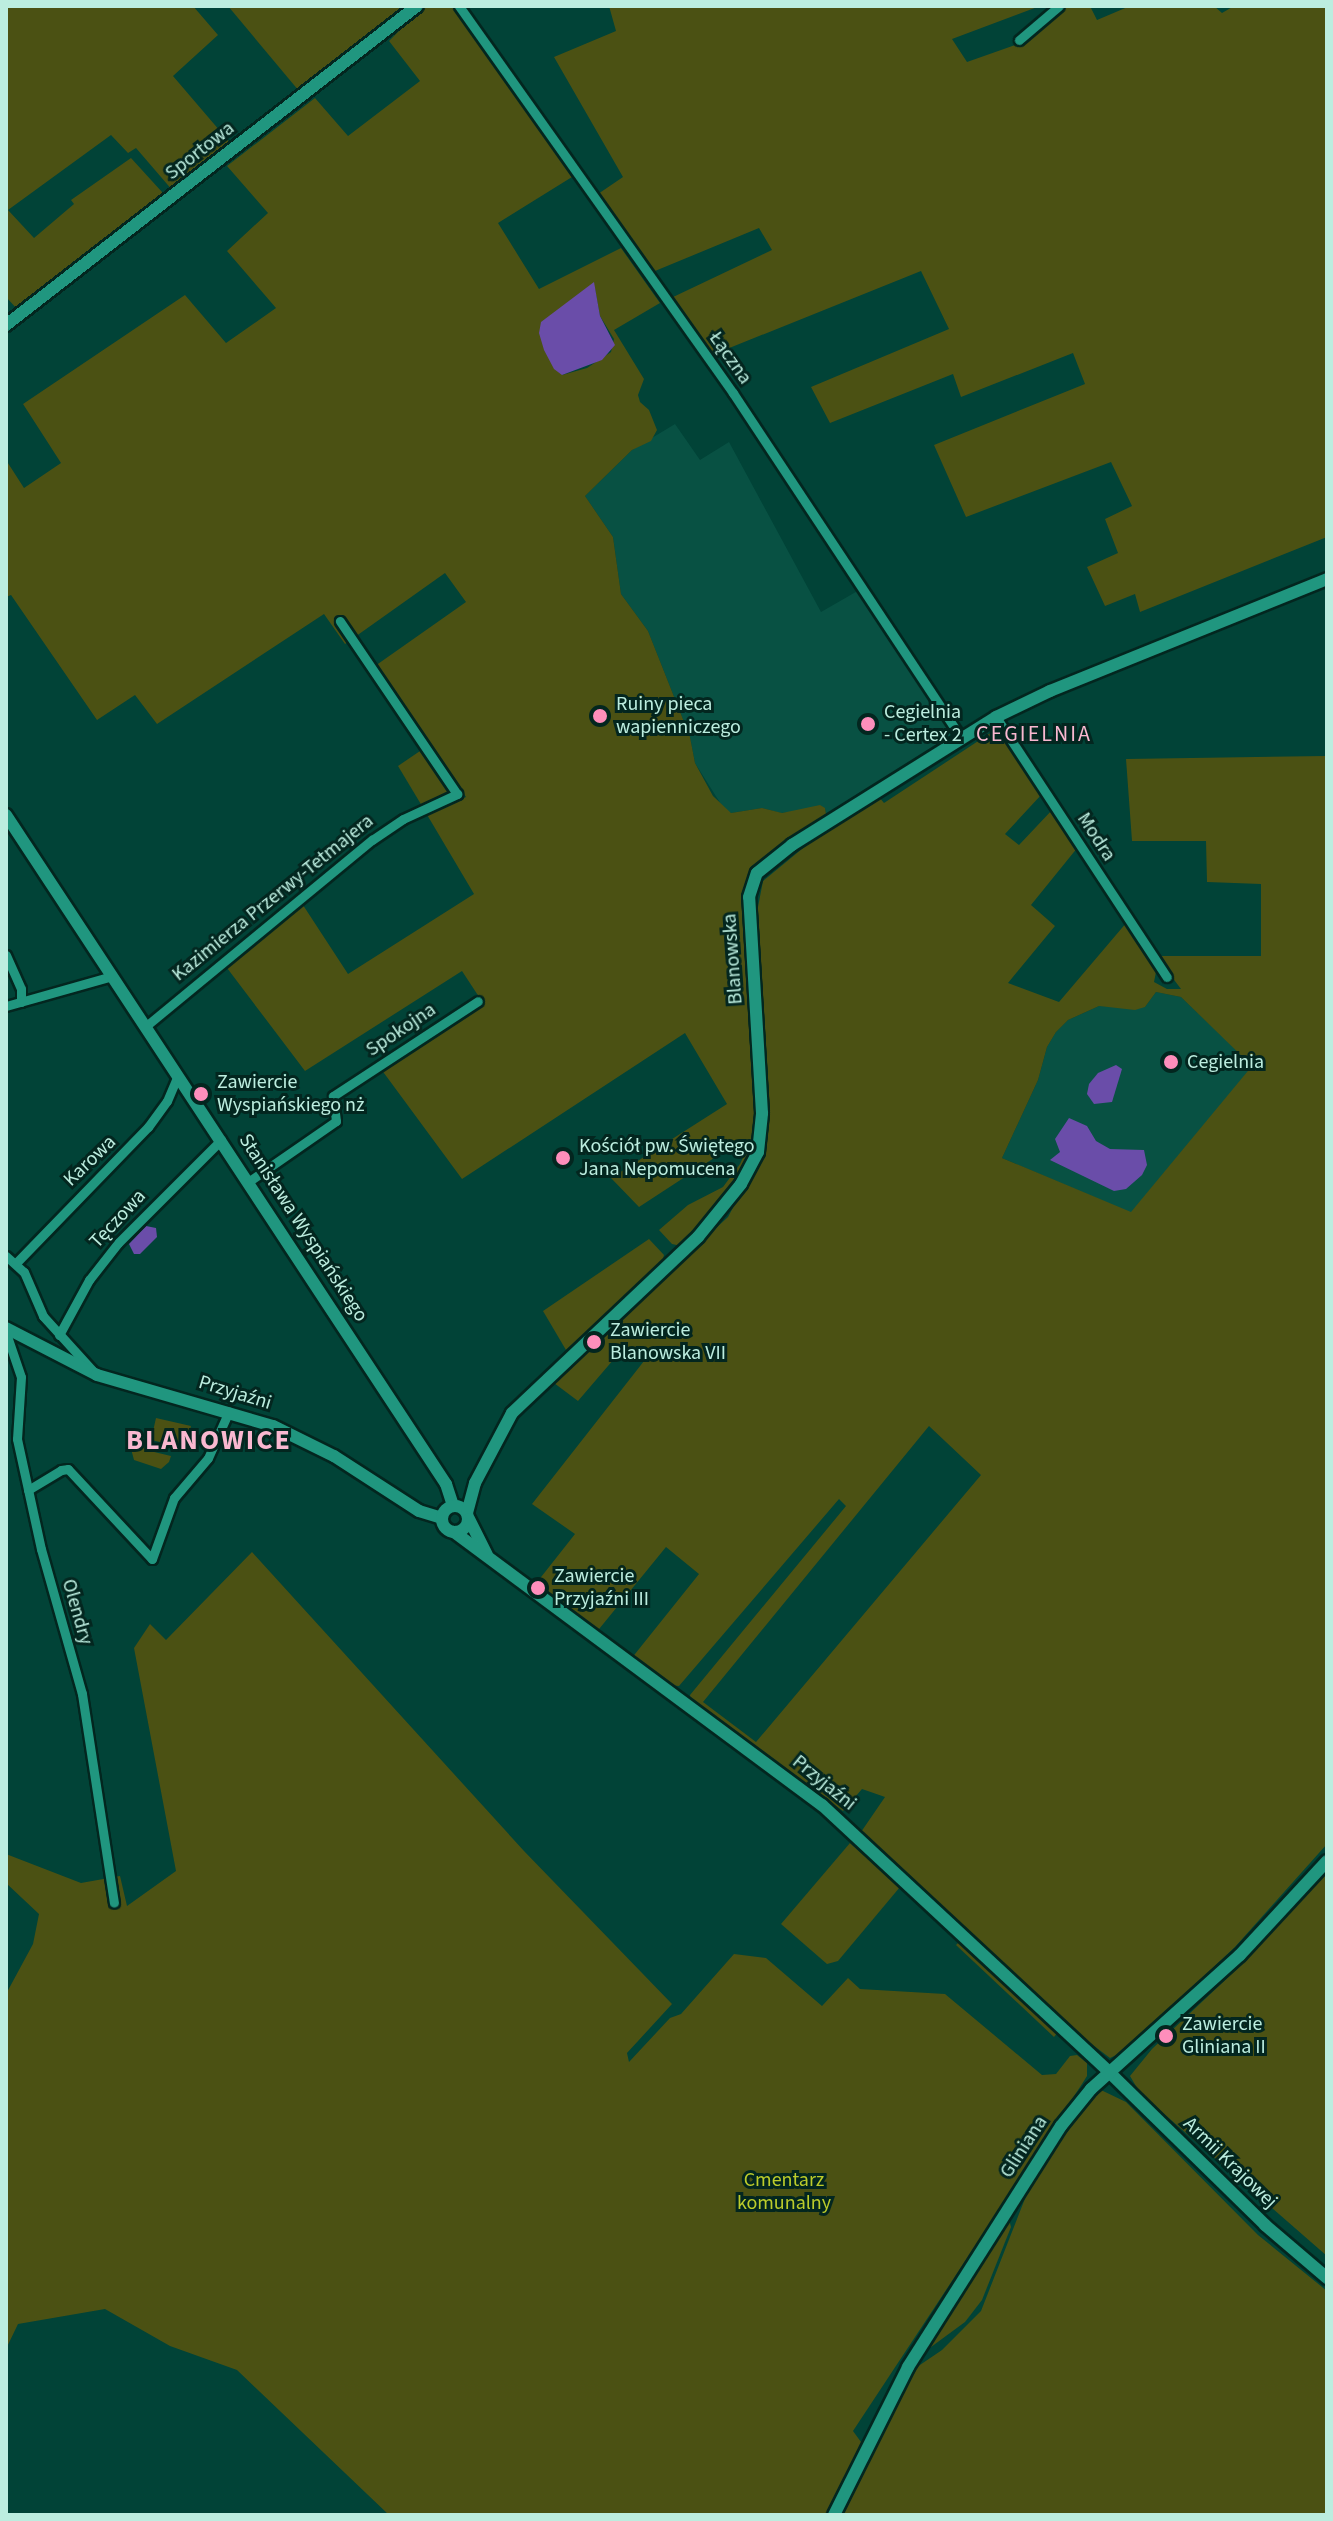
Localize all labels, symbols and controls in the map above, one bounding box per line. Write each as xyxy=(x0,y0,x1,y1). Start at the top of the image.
street label: Sportowa xyxy=(161,117,239,185)
street label: Łączna xyxy=(703,327,757,389)
place label: Ruiny pieca wapienniczego xyxy=(616,692,741,739)
place label: Cegielnia - Certex 2 xyxy=(884,700,962,747)
marker: Ruiny pieca wapienniczego xyxy=(591,707,609,725)
marker: Cegielnia - Certex 2 xyxy=(859,715,877,733)
district label: CEGIELNIA xyxy=(976,722,1092,748)
street label: Modra xyxy=(1071,808,1121,866)
street label: Kazimierza Przerwy-Tetmajera xyxy=(167,809,379,987)
street label: Blanowska xyxy=(718,913,748,1005)
street label: Spokojna xyxy=(362,998,440,1062)
place label: Cegielnia xyxy=(1187,1050,1264,1074)
marker: Cegielnia xyxy=(1162,1053,1180,1071)
place label: Zawiercie Wyspiańskiego nż xyxy=(217,1070,364,1117)
marker: Zawiercie Wyspiańskiego nż xyxy=(192,1085,210,1103)
street label: Karowa xyxy=(59,1130,121,1192)
street label: Stanisława Wyspiańskiego xyxy=(233,1130,373,1326)
place label: Kościół pw. Świętego Jana Nepomucena xyxy=(579,1134,755,1181)
marker: Kościół pw. Świętego Jana Nepomucena xyxy=(554,1149,572,1167)
street label: Tęczowa xyxy=(85,1185,151,1253)
place label: Zawiercie Blanowska VII xyxy=(610,1318,726,1365)
marker: Zawiercie Blanowska VII xyxy=(585,1333,603,1351)
street label: Przyjaźni xyxy=(196,1371,274,1415)
district label: BLANOWICE xyxy=(126,1423,292,1457)
place label: Zawiercie Przyjaźni III xyxy=(554,1564,649,1611)
street label: Olendry xyxy=(56,1576,98,1648)
marker: Zawiercie Przyjaźni III xyxy=(529,1579,547,1597)
street label: Przyjaźni xyxy=(787,1750,861,1816)
place label: Zawiercie Gliniana II xyxy=(1182,2012,1266,2059)
marker: Zawiercie Gliniana II xyxy=(1157,2027,1175,2045)
street label: Gliniana xyxy=(995,2111,1053,2183)
street label: Armii Krajowej xyxy=(1178,2112,1282,2214)
park label: Cmentarz komunalny xyxy=(737,2168,831,2215)

